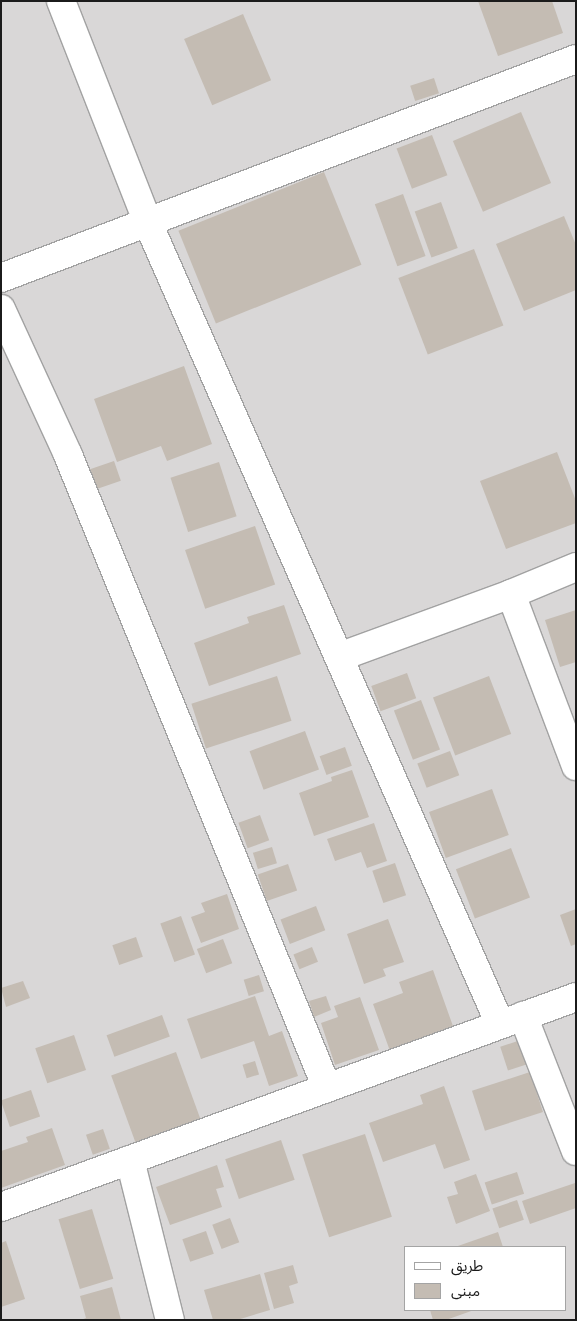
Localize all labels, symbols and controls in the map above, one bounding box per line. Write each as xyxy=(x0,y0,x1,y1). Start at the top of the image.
legend xyxy=(404,1246,567,1311)
text: طريق xyxy=(451,1256,483,1275)
text: مبنى xyxy=(451,1281,480,1300)

